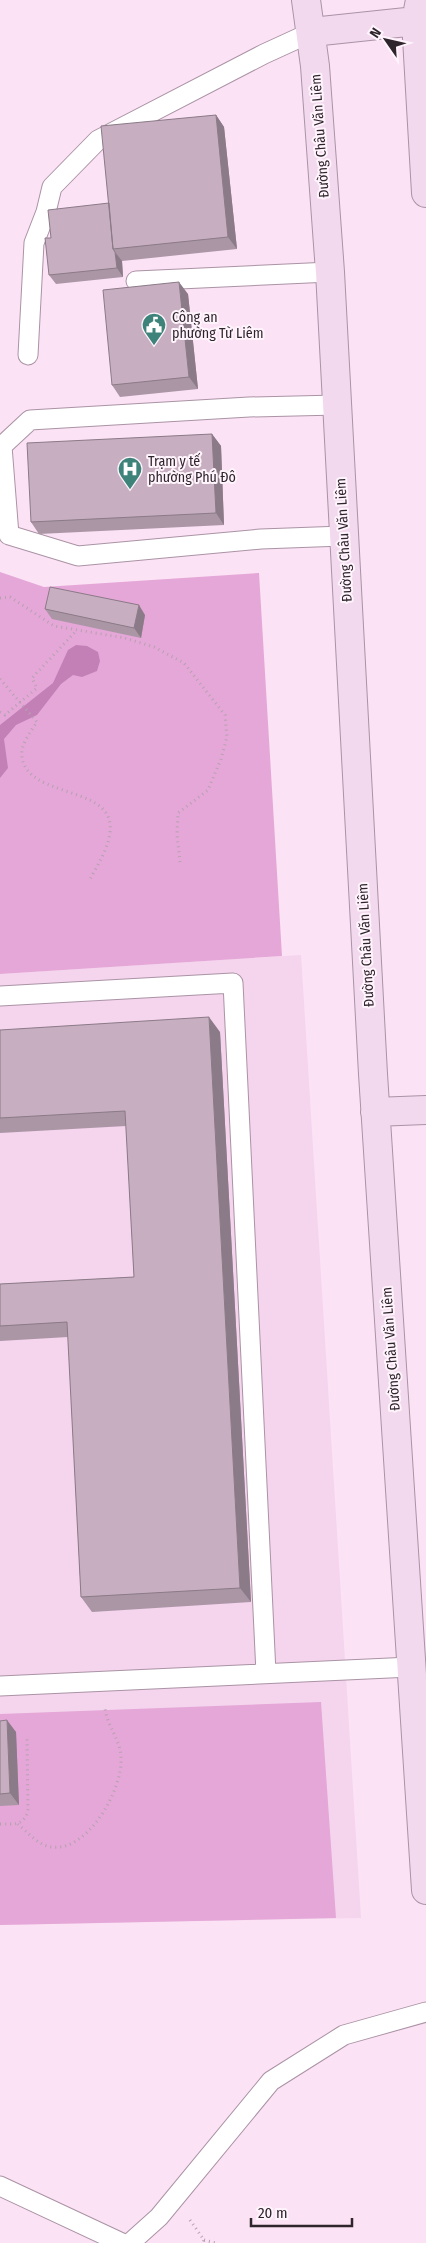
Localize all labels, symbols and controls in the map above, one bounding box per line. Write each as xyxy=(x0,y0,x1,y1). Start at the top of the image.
north arrow xyxy=(361,15,411,65)
text: N xyxy=(366,25,385,41)
street label: Đường Châu Văn Liêm xyxy=(307,74,333,198)
place label: Công an phường Từ Liêm xyxy=(172,309,263,342)
public building icon: Công an phường Từ Liêm xyxy=(141,312,167,346)
place label: Trạm y tế phường Phú Đô xyxy=(148,452,236,486)
hospital icon: Trạm y tế phường Phú Đô xyxy=(117,456,143,490)
street label: Đường Châu Văn Liêm xyxy=(332,478,356,602)
street label: Đường Châu Văn Liêm xyxy=(354,883,378,1007)
street label: Đường Châu Văn Liêm xyxy=(378,1287,404,1411)
scale bar xyxy=(251,2196,352,2228)
text: 20 m xyxy=(258,2204,288,2222)

